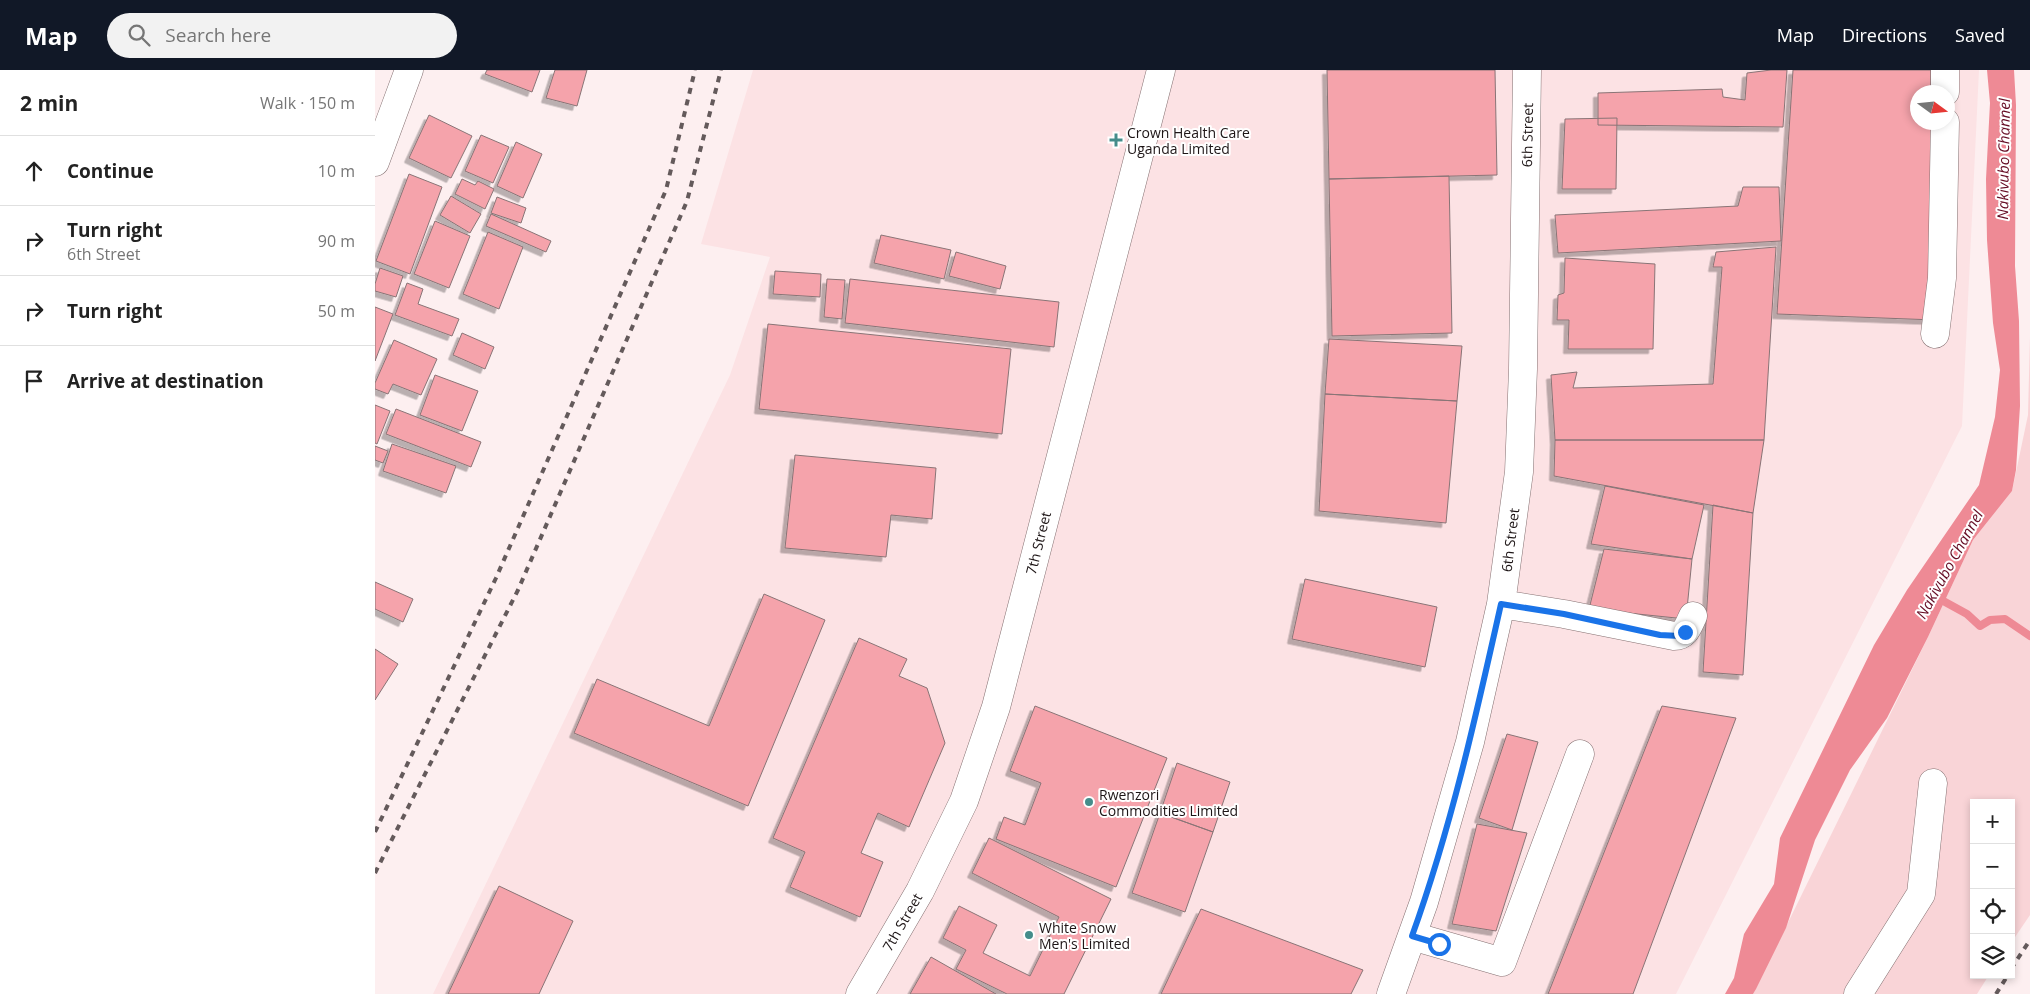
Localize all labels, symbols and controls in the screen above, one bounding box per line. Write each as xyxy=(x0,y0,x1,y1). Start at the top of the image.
search box xyxy=(107,13,457,58)
text: Map xyxy=(25,19,77,52)
icon: search xyxy=(125,21,153,49)
text: Search here xyxy=(165,22,271,48)
text: Map xyxy=(1777,23,1814,47)
text: Directions xyxy=(1842,23,1927,47)
text: Saved xyxy=(1955,23,2005,47)
north arrow xyxy=(1910,85,1955,130)
text: 2 min xyxy=(20,89,78,117)
text: Walk · 150 m xyxy=(260,92,355,114)
water label: Nakivubo Channel xyxy=(1992,97,2014,220)
street label: 6th Street xyxy=(1517,103,1537,167)
place label: Crown Health Care Uganda Limited xyxy=(1127,123,1250,158)
marker: Crown Health Care Uganda Limited xyxy=(1109,133,1123,147)
icon: ahead xyxy=(20,157,48,185)
text: Continue xyxy=(67,158,154,184)
text: 10 m xyxy=(318,160,355,182)
text: Turn right xyxy=(67,217,162,243)
icon: right xyxy=(20,227,48,255)
text: 90 m xyxy=(318,230,355,252)
text: 6th Street xyxy=(67,243,141,265)
icon: right xyxy=(20,297,48,325)
text: Turn right xyxy=(67,298,162,324)
text: 50 m xyxy=(318,300,355,322)
icon: arrive xyxy=(20,367,48,395)
text: Arrive at destination xyxy=(67,368,264,394)
water label: Nakivubo Channel xyxy=(1911,505,1988,622)
street label: 6th Street xyxy=(1497,507,1523,573)
street label: 7th Street xyxy=(1021,509,1055,577)
route end xyxy=(1674,621,1697,644)
place label: Rwenzori Commodities Limited xyxy=(1099,785,1238,820)
marker: Rwenzori Commodities Limited xyxy=(1083,796,1095,808)
map controls xyxy=(1970,799,2015,979)
button: + xyxy=(1970,799,2015,844)
button: − xyxy=(1970,844,2015,889)
street label: 7th Street xyxy=(878,889,926,955)
button: locate xyxy=(1970,889,2015,934)
place label: White Snow Men's Limited xyxy=(1039,918,1130,953)
marker: White Snow Men's Limited xyxy=(1023,929,1035,941)
route start xyxy=(1428,933,1451,956)
button: layers xyxy=(1970,934,2015,979)

